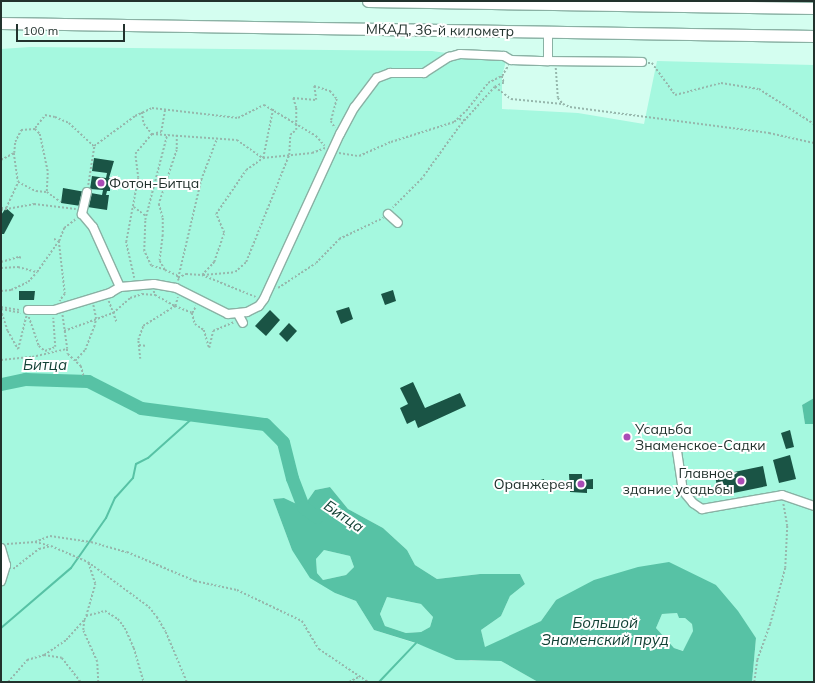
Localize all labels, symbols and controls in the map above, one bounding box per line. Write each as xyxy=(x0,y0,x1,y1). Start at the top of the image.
scale bar xyxy=(18,16,127,42)
street label: МКАД, 36-й километр xyxy=(366,20,514,40)
text: 100 m xyxy=(23,23,58,38)
place label: Фотон-Битца xyxy=(109,175,199,191)
marker: Фотон-Битца xyxy=(96,178,106,188)
water label: Битца xyxy=(23,356,67,374)
place label: Усадьба Знаменское-Садки xyxy=(635,421,766,454)
marker: Усадьба Знаменское-Садки xyxy=(622,432,632,442)
place label: Главное здание усадьбы xyxy=(623,465,733,498)
place label: Оранжерея xyxy=(494,476,573,492)
marker: Главное здание усадьбы xyxy=(736,476,746,486)
marker: Оранжерея xyxy=(576,479,586,489)
water label: Битца xyxy=(321,496,367,536)
water label: Большой Знаменский пруд xyxy=(541,613,669,648)

